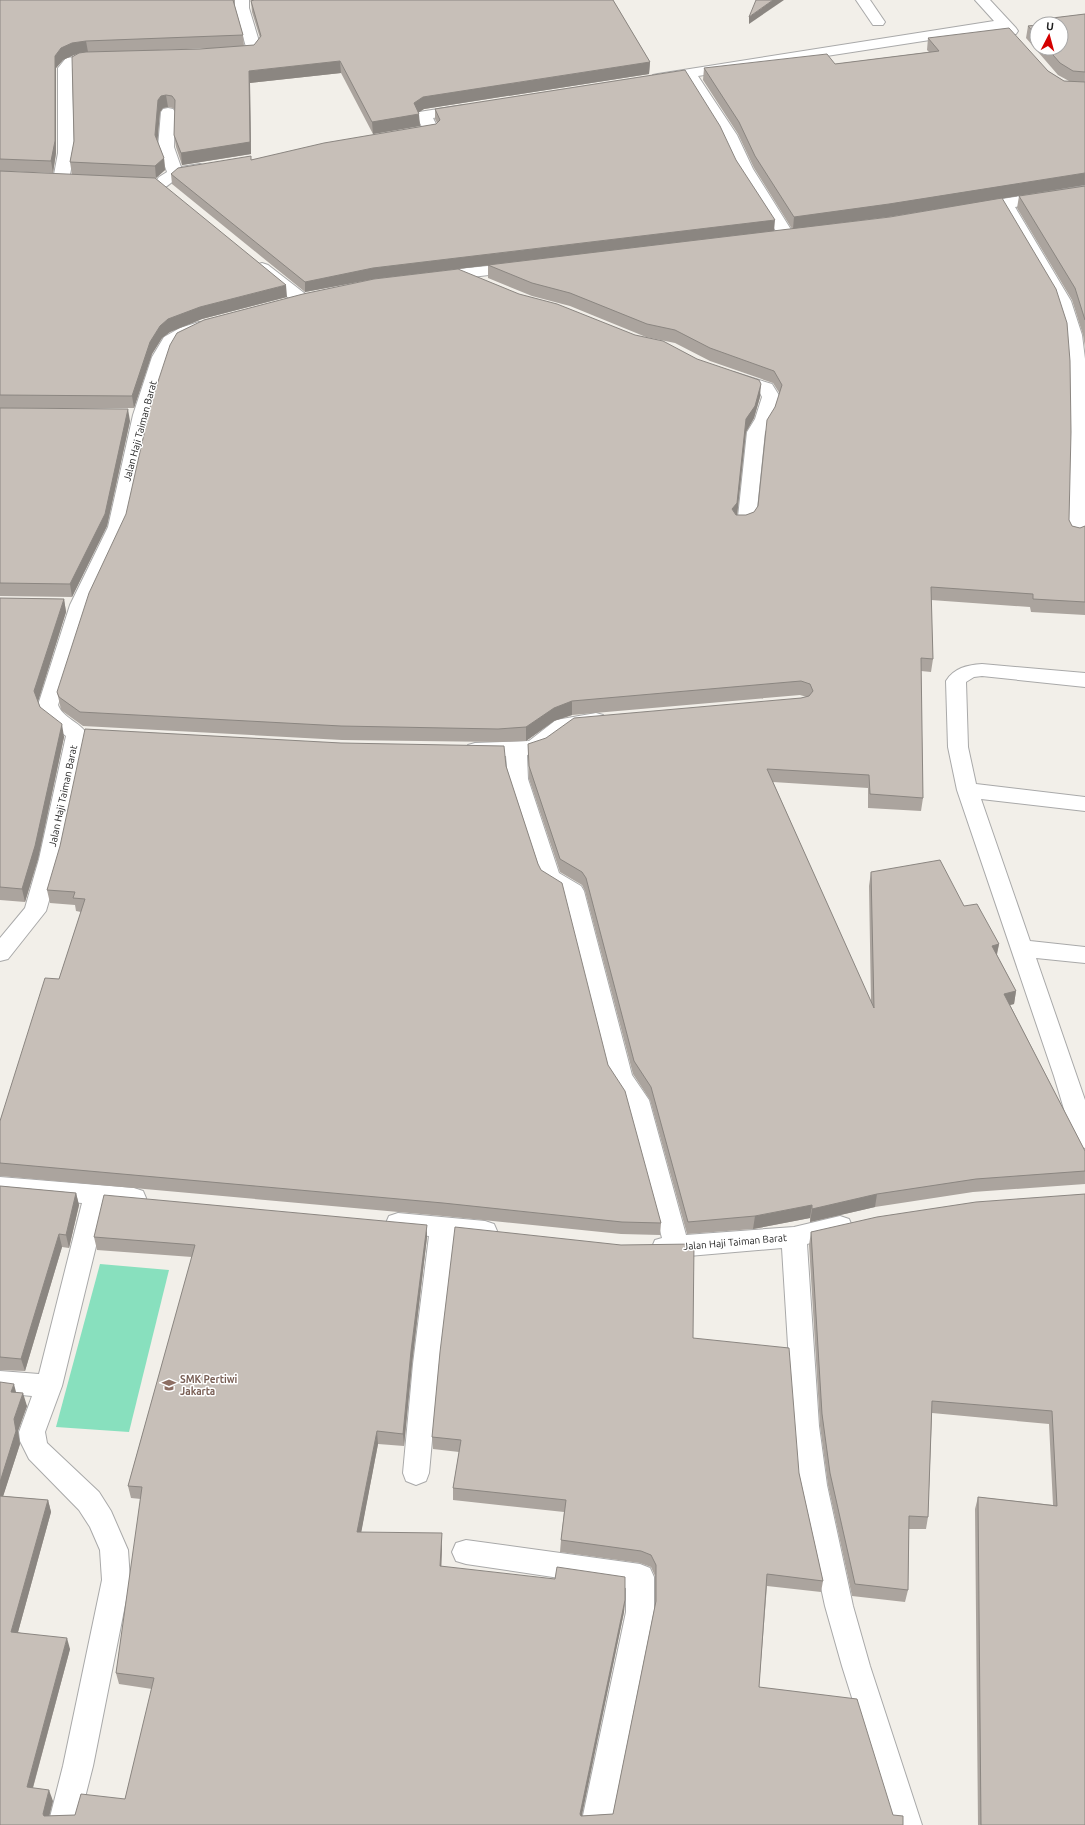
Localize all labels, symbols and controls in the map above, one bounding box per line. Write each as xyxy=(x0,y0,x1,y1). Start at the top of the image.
north arrow xyxy=(1029,16,1069,56)
text: U xyxy=(1046,20,1055,32)
street label: Jalan Haji Taiman Barat xyxy=(121,379,159,483)
street label: Jalan Haji Taiman Barat xyxy=(47,744,79,848)
street label: Jalan Haji Taiman Barat xyxy=(683,1232,787,1252)
place label: SMK Pertiwi Jakarta xyxy=(180,1374,237,1397)
school or university icon: SMK Pertiwi Jakarta xyxy=(161,1377,177,1393)

